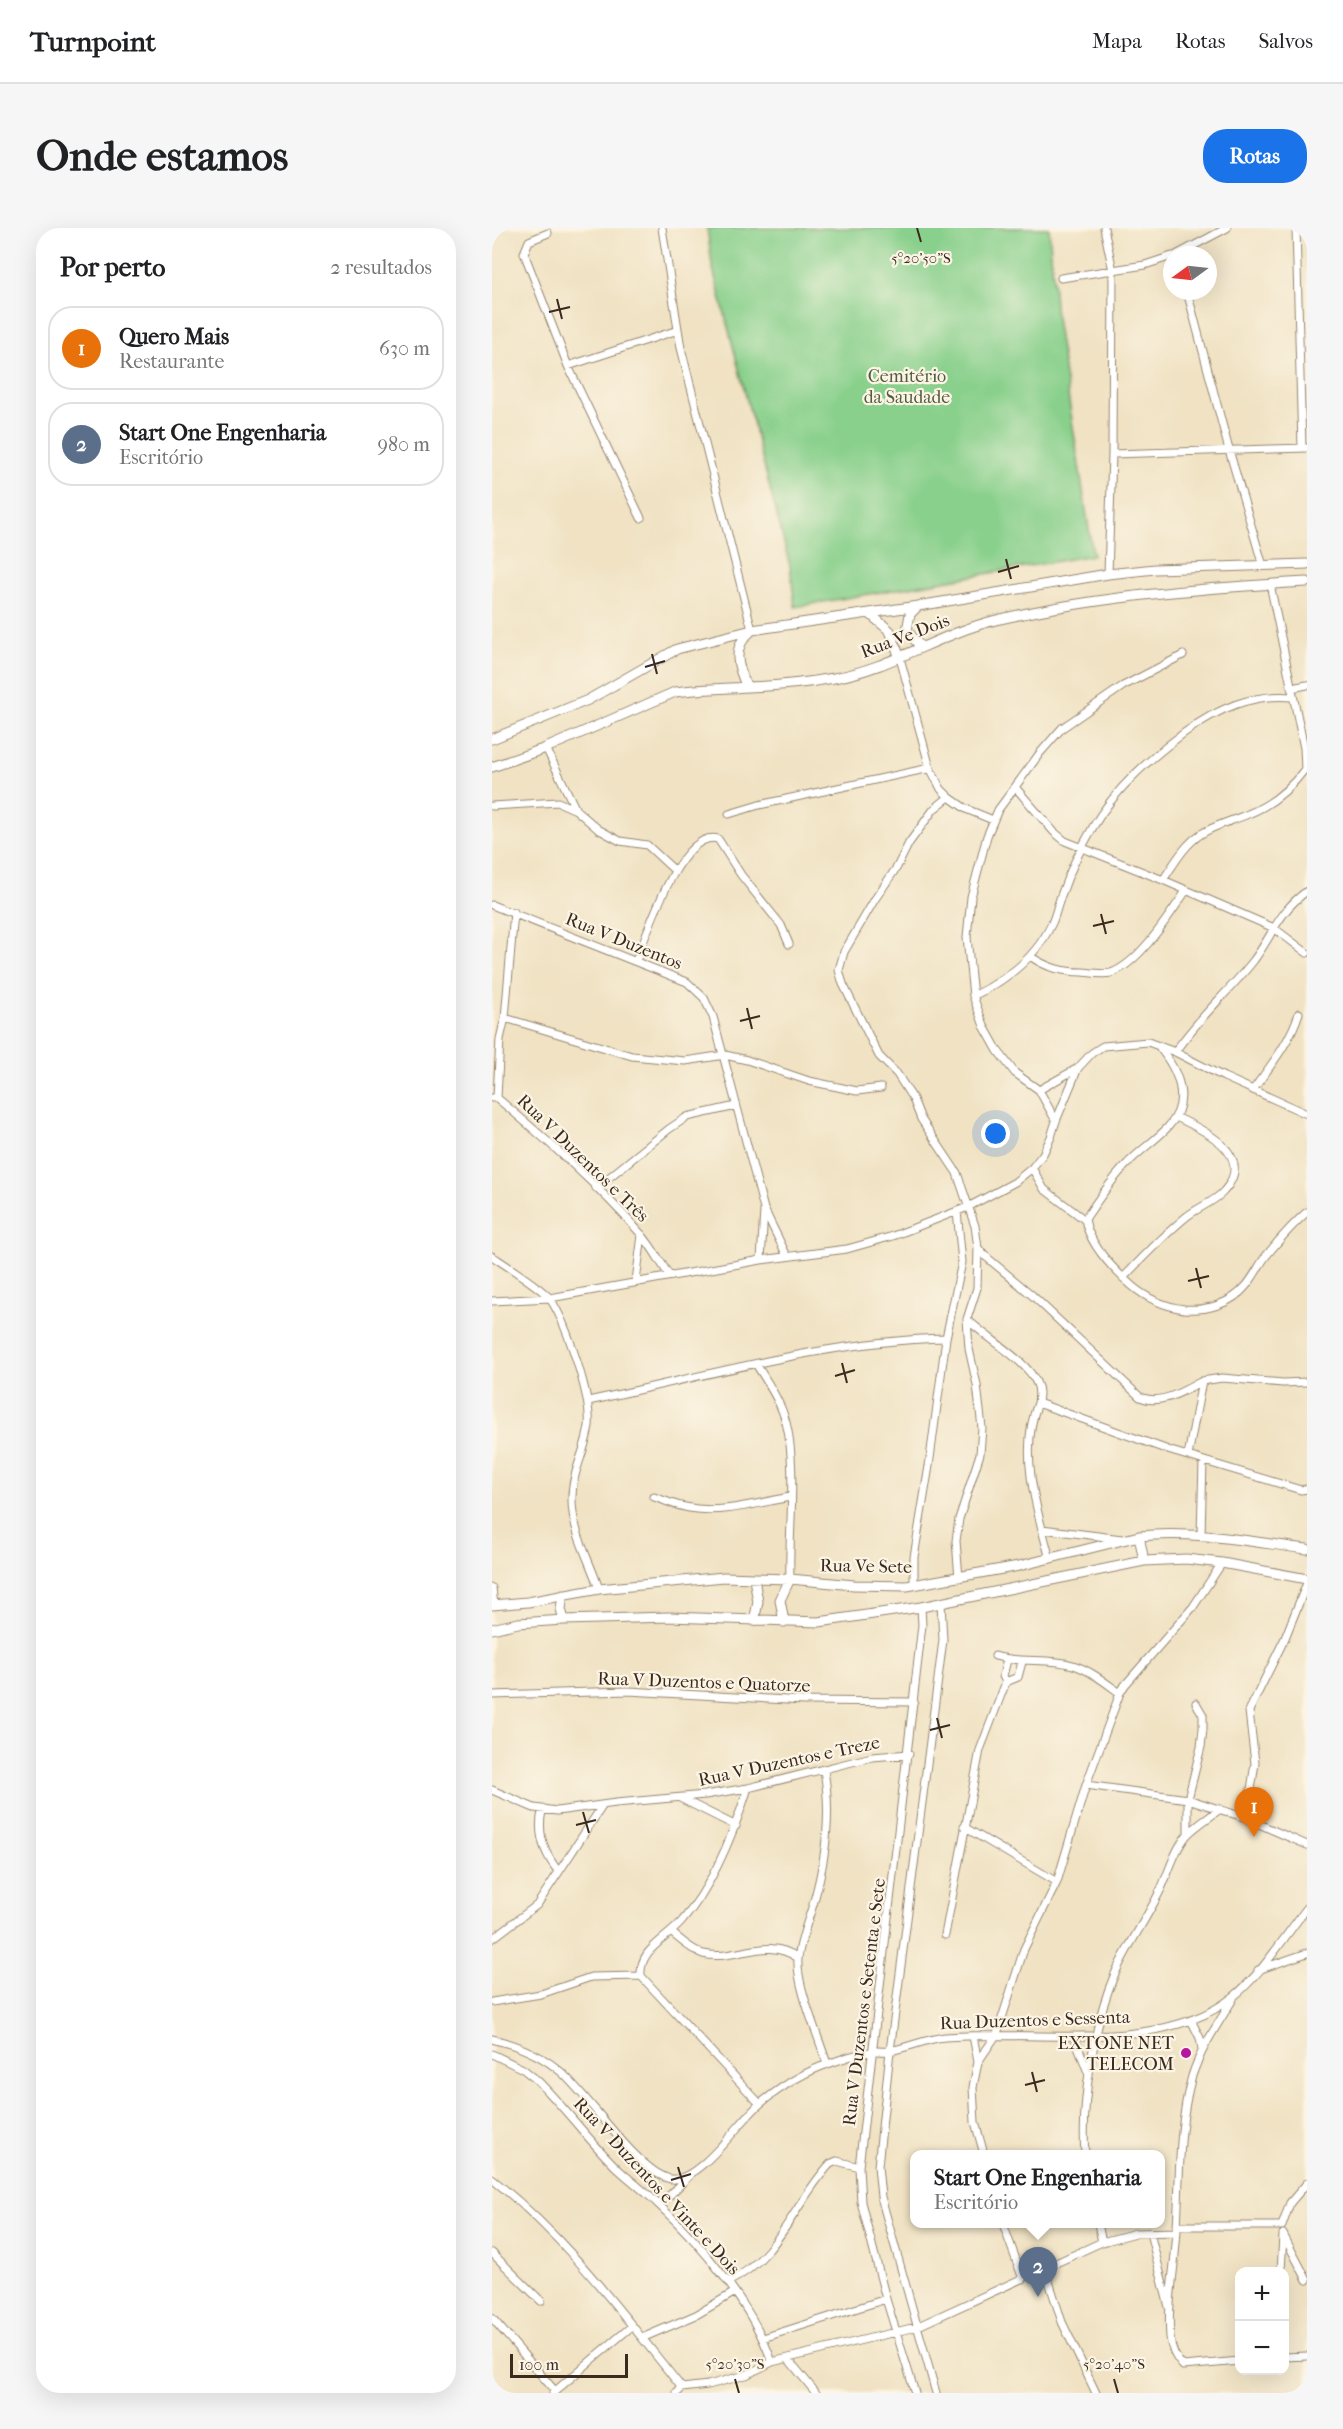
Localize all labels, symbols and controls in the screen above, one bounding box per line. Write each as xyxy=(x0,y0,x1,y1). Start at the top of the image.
text: Turnpoint xyxy=(30,25,156,58)
text: Mapa xyxy=(1092,29,1142,53)
text: Rotas xyxy=(1175,29,1225,53)
text: Salvos xyxy=(1258,29,1313,53)
button: Rotas xyxy=(1203,129,1307,183)
text: Onde estamos xyxy=(36,132,288,181)
north arrow xyxy=(1163,246,1217,300)
text: 5°20'50"S xyxy=(891,249,951,267)
text: Por perto xyxy=(60,252,165,283)
text: 2 resultados xyxy=(330,256,432,279)
text: Quero Mais xyxy=(119,324,229,350)
text: 1 xyxy=(78,337,85,360)
text: 630 m xyxy=(379,337,430,360)
text: Restaurante xyxy=(119,350,224,373)
park label: Cemitério da Saudade xyxy=(864,366,950,408)
text: Start One Engenharia xyxy=(119,420,326,446)
text: 2 xyxy=(76,433,87,456)
text: 980 m xyxy=(378,433,430,456)
text: Escritório xyxy=(119,446,203,469)
street label: Rua Ve Dois xyxy=(858,610,953,663)
street label: Rua V Duzentos xyxy=(562,908,686,975)
street label: Rua V Duzentos e Três xyxy=(513,1090,653,1227)
your location xyxy=(981,1119,1010,1148)
street label: Rua Ve Sete xyxy=(820,1555,912,1578)
street label: Rua V Duzentos e Quatorze xyxy=(597,1668,811,1697)
street label: Rua V Duzentos e Treze xyxy=(696,1732,882,1791)
pin: 1 xyxy=(1234,1788,1274,1837)
street label: Rua V Duzentos e Setenta e Sete xyxy=(839,1877,890,2127)
street label: Rua Duzentos e Sessenta xyxy=(939,2007,1131,2034)
place label: EXTONE NET TELECOM xyxy=(1058,2033,1175,2075)
marker: EXTONE NET TELECOM xyxy=(1179,2046,1193,2060)
street label: Rua V Duzentos e Vinte e Dois xyxy=(569,2093,745,2280)
popup xyxy=(910,2150,1165,2228)
text: Start One Engenharia xyxy=(934,2165,1141,2191)
text: Escritório xyxy=(934,2191,1018,2214)
pin: 2 xyxy=(1018,2248,1058,2297)
map controls xyxy=(1235,2267,1289,2375)
button: + xyxy=(1235,2267,1289,2321)
button: − xyxy=(1235,2321,1289,2375)
scale bar xyxy=(510,2351,628,2378)
text: 100 m xyxy=(519,2355,559,2374)
text: 5°20'30"S xyxy=(705,2355,765,2373)
text: 5°20'40"S xyxy=(1083,2355,1145,2373)

